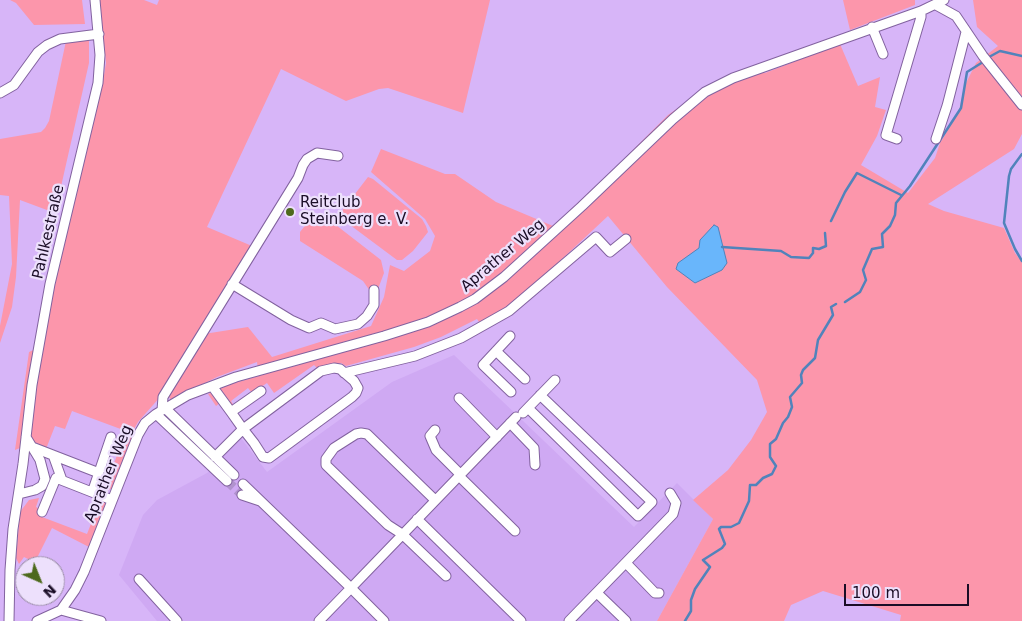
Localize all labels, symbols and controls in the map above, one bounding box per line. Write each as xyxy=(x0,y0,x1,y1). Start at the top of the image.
street label: Pahlkestraße xyxy=(29,183,69,281)
place label: Reitclub Steinberg e. V. xyxy=(300,194,409,229)
marker: Reitclub Steinberg e. V. xyxy=(284,206,296,218)
street label: Aprather Weg xyxy=(458,216,548,296)
street label: Aprather Weg xyxy=(81,423,137,525)
north arrow xyxy=(15,556,65,606)
scale bar xyxy=(847,574,972,606)
text: N xyxy=(40,581,59,601)
text: 100 m xyxy=(852,584,900,602)

